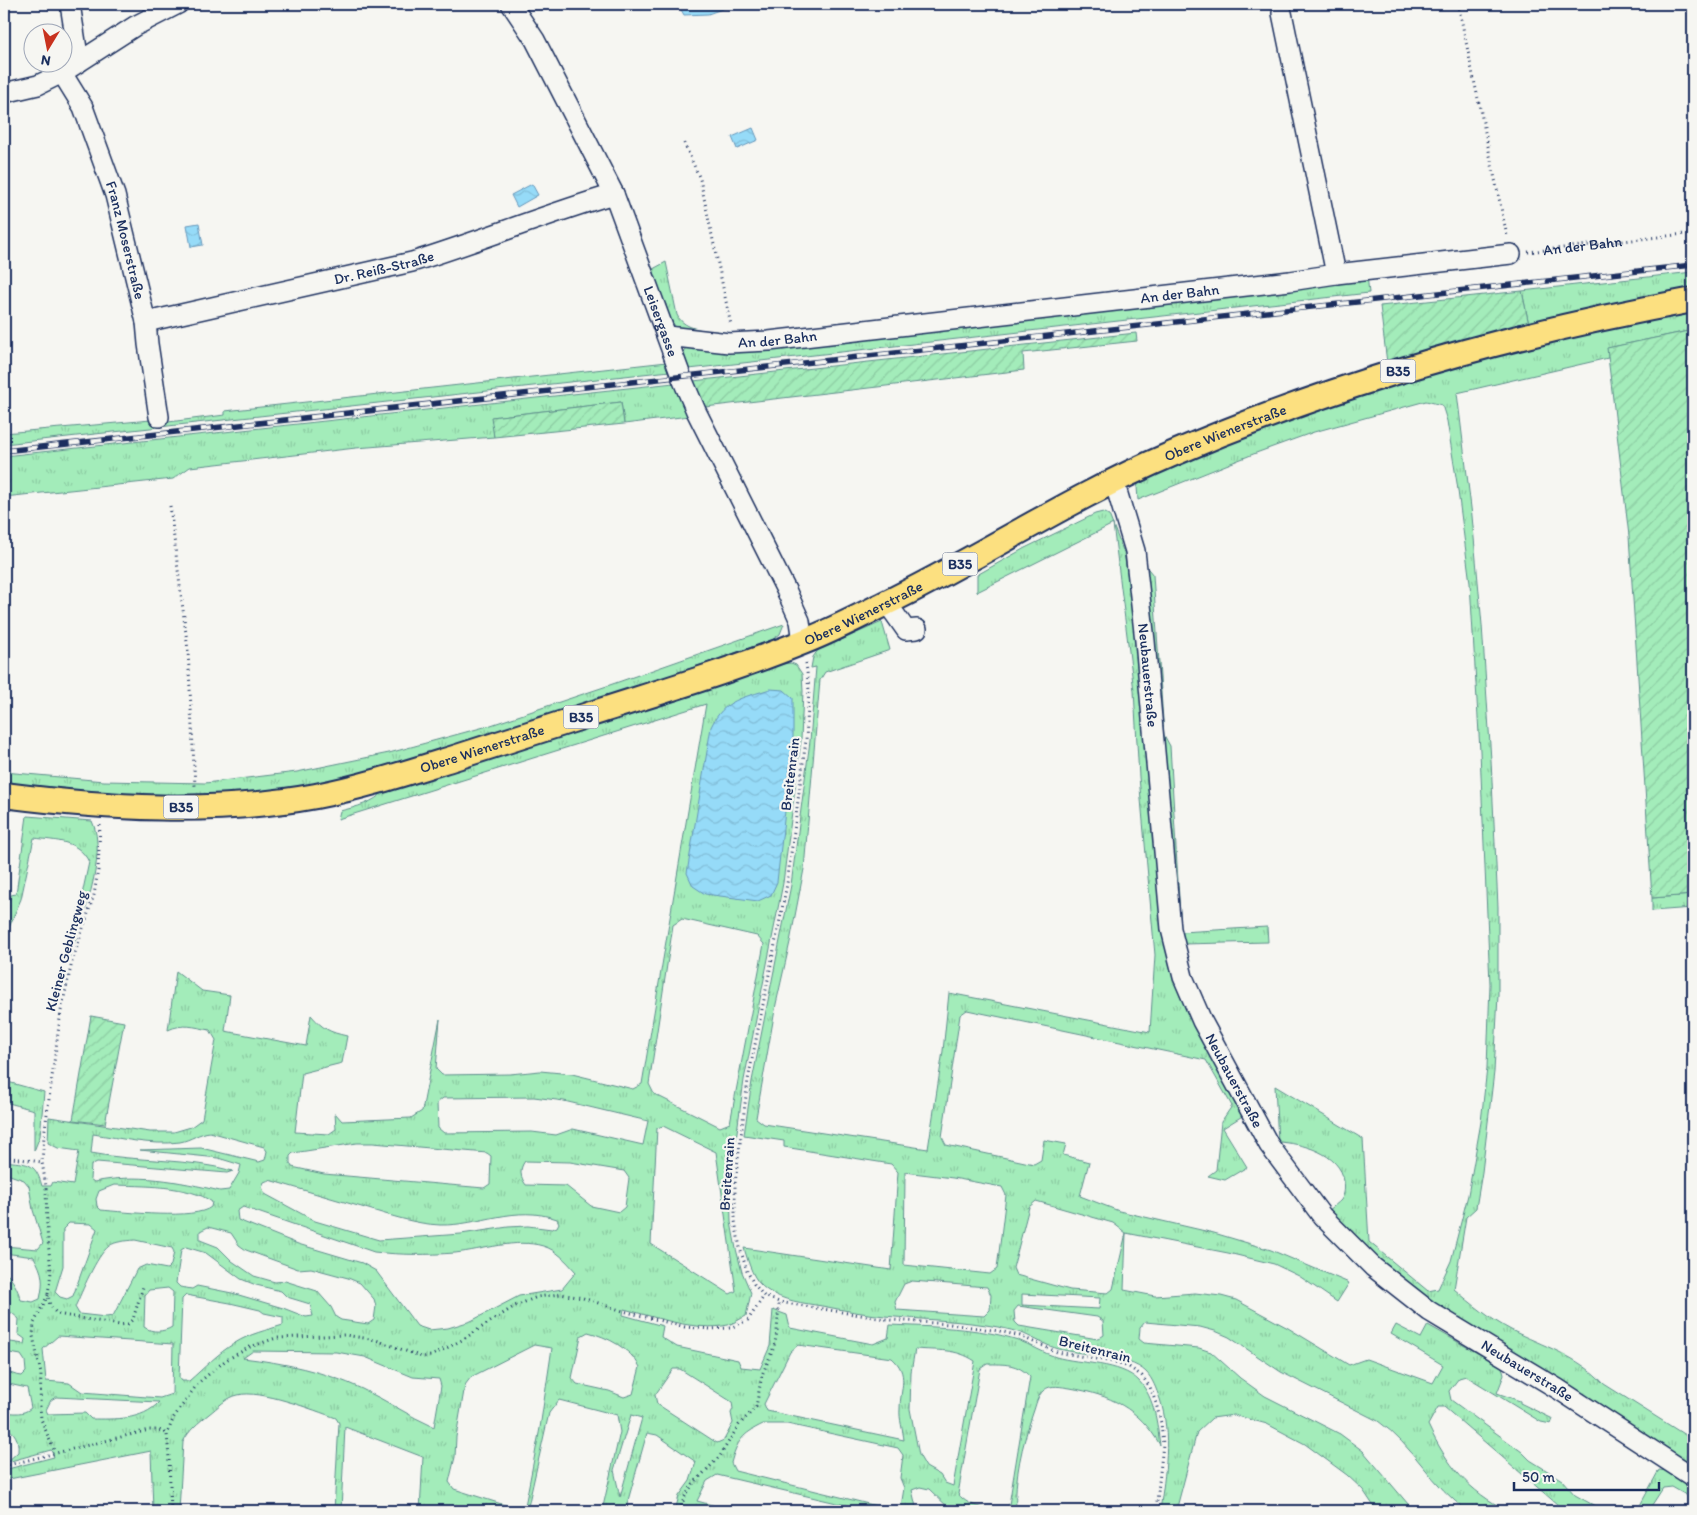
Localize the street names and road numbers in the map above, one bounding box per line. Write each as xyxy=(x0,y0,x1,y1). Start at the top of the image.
street label: Franz Moserstraße xyxy=(102,179,149,301)
street label: An der Bahn xyxy=(1542,232,1623,259)
street label: Dr. Reiß-Straße xyxy=(332,247,436,288)
street label: An der Bahn xyxy=(1139,280,1220,307)
street label: Leisergasse xyxy=(640,283,682,359)
street label: An der Bahn xyxy=(738,327,818,352)
road number: B35 xyxy=(1380,360,1416,382)
street label: Obere Wienerstraße xyxy=(1161,400,1289,465)
road number: B35 xyxy=(942,552,978,576)
street label: Obere Wienerstraße xyxy=(801,577,926,650)
street label: Neubauerstraße xyxy=(1134,622,1162,728)
road number: B35 xyxy=(564,706,598,729)
street label: Obere Wienerstraße xyxy=(418,721,547,777)
street label: Breitenrain xyxy=(777,736,803,812)
road number: B35 xyxy=(164,796,198,819)
street label: Kleiner Geblingweg xyxy=(41,888,91,1013)
street label: Neubauerstraße xyxy=(1201,1030,1267,1131)
street label: Breitenrain xyxy=(715,1137,739,1211)
street label: Breitenrain xyxy=(1057,1331,1133,1367)
street label: Neubauerstraße xyxy=(1478,1336,1577,1405)

